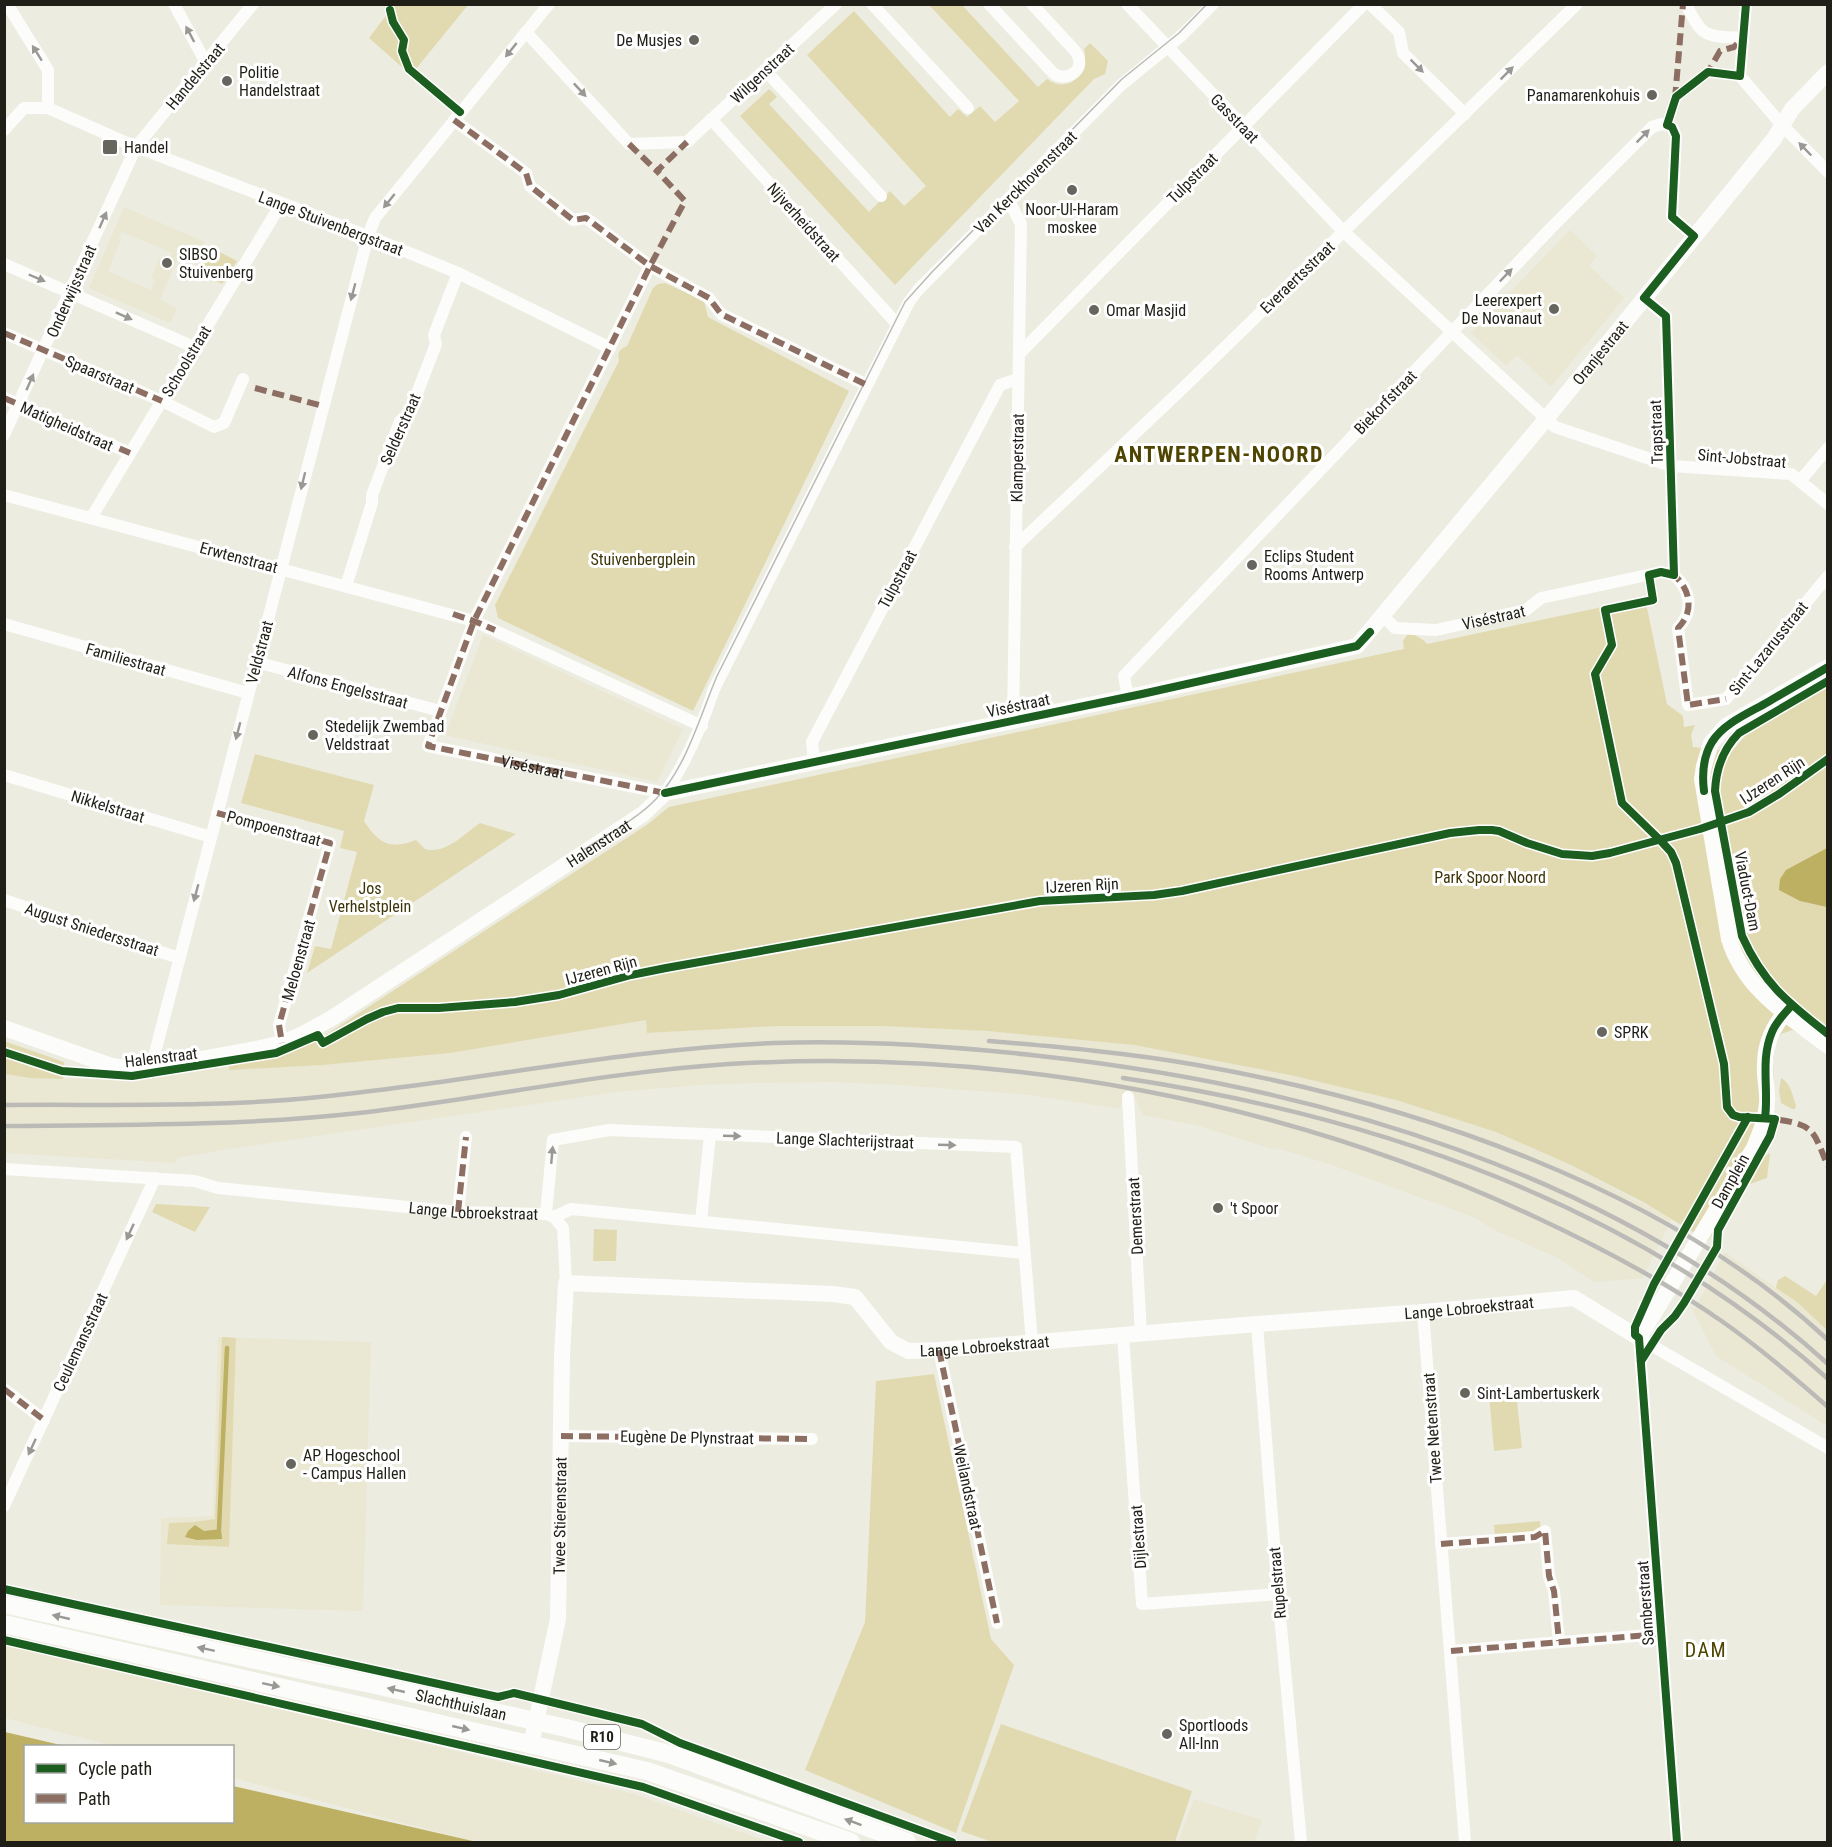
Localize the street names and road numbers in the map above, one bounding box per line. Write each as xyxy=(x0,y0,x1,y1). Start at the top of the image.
street label: Handelstraat xyxy=(162,39,229,113)
street label: Wilgenstraat xyxy=(727,39,798,107)
street label: Gasstraat xyxy=(1207,90,1263,147)
street label: Van Kerckhovenstraat xyxy=(970,127,1081,238)
street label: Tulpstraat xyxy=(1163,149,1222,208)
street label: Nijverheidstraat xyxy=(763,179,844,266)
street label: Lange Stuivenbergstraat xyxy=(256,187,406,260)
street label: Everaertsstraat xyxy=(1256,237,1339,317)
street label: Onderwijsstraat xyxy=(43,242,100,340)
street label: Oranjestraat xyxy=(1569,317,1632,389)
street label: Schoolstraat xyxy=(158,322,215,400)
street label: Spaarstraat xyxy=(62,351,137,398)
street label: Biekorfstraat xyxy=(1350,366,1421,438)
street label: Selderstraat xyxy=(376,390,425,468)
street label: Matigheidstraat xyxy=(17,398,116,455)
street label: Trapstraat xyxy=(1646,399,1667,465)
street label: Klamperstraat xyxy=(1007,413,1028,503)
street label: Sint-Jobstraat xyxy=(1697,445,1787,472)
street label: Erwtenstraat xyxy=(198,538,280,577)
street label: Tulpstraat xyxy=(874,546,921,612)
street label: Sint-Lazarusstraat xyxy=(1725,597,1812,699)
street label: Viséstraat xyxy=(1460,601,1527,634)
street label: Veldstraat xyxy=(242,618,277,686)
street label: Familiestraat xyxy=(84,639,168,680)
street label: Alfons Engelsstraat xyxy=(286,662,410,713)
street label: Viséstraat xyxy=(985,689,1052,721)
street label: Viséstraat xyxy=(499,752,566,783)
street label: IJzeren Rijn xyxy=(1736,752,1808,808)
street label: Nikkelstraat xyxy=(69,786,147,827)
street label: Pompoenstraat xyxy=(225,807,323,850)
street label: Halenstraat xyxy=(563,815,635,872)
street label: Viaduct-Dam xyxy=(1730,850,1765,933)
street label: IJzeren Rijn xyxy=(1045,874,1119,897)
street label: August Sniedersstraat xyxy=(22,899,161,960)
street label: Meloenstraat xyxy=(278,917,319,1003)
street label: IJzeren Rijn xyxy=(563,952,639,989)
street label: Halenstraat xyxy=(124,1044,199,1071)
street label: Lange Slachterijstraat xyxy=(776,1129,914,1152)
street label: Damplein xyxy=(1708,1151,1753,1212)
street label: Demerstraat xyxy=(1124,1176,1147,1255)
street label: Lange Lobroekstraat xyxy=(408,1198,539,1224)
street label: Ceulemansstraat xyxy=(49,1290,112,1395)
street label: Lange Lobroekstraat xyxy=(1404,1293,1535,1323)
street label: Lange Lobroekstraat xyxy=(920,1332,1050,1361)
street label: Twee Netenstraat xyxy=(1419,1372,1446,1484)
street label: Eugène De Plynstraat xyxy=(620,1427,754,1448)
street label: Weilandstraat xyxy=(949,1443,986,1532)
street label: Twee Stierenstraat xyxy=(550,1457,570,1575)
street label: Dijlestraat xyxy=(1127,1504,1150,1570)
street label: Rupelstraat xyxy=(1265,1546,1290,1620)
street label: Samberstraat xyxy=(1633,1560,1658,1646)
street label: Slachthuislaan xyxy=(414,1685,508,1724)
road number: R10 xyxy=(584,1725,620,1749)

